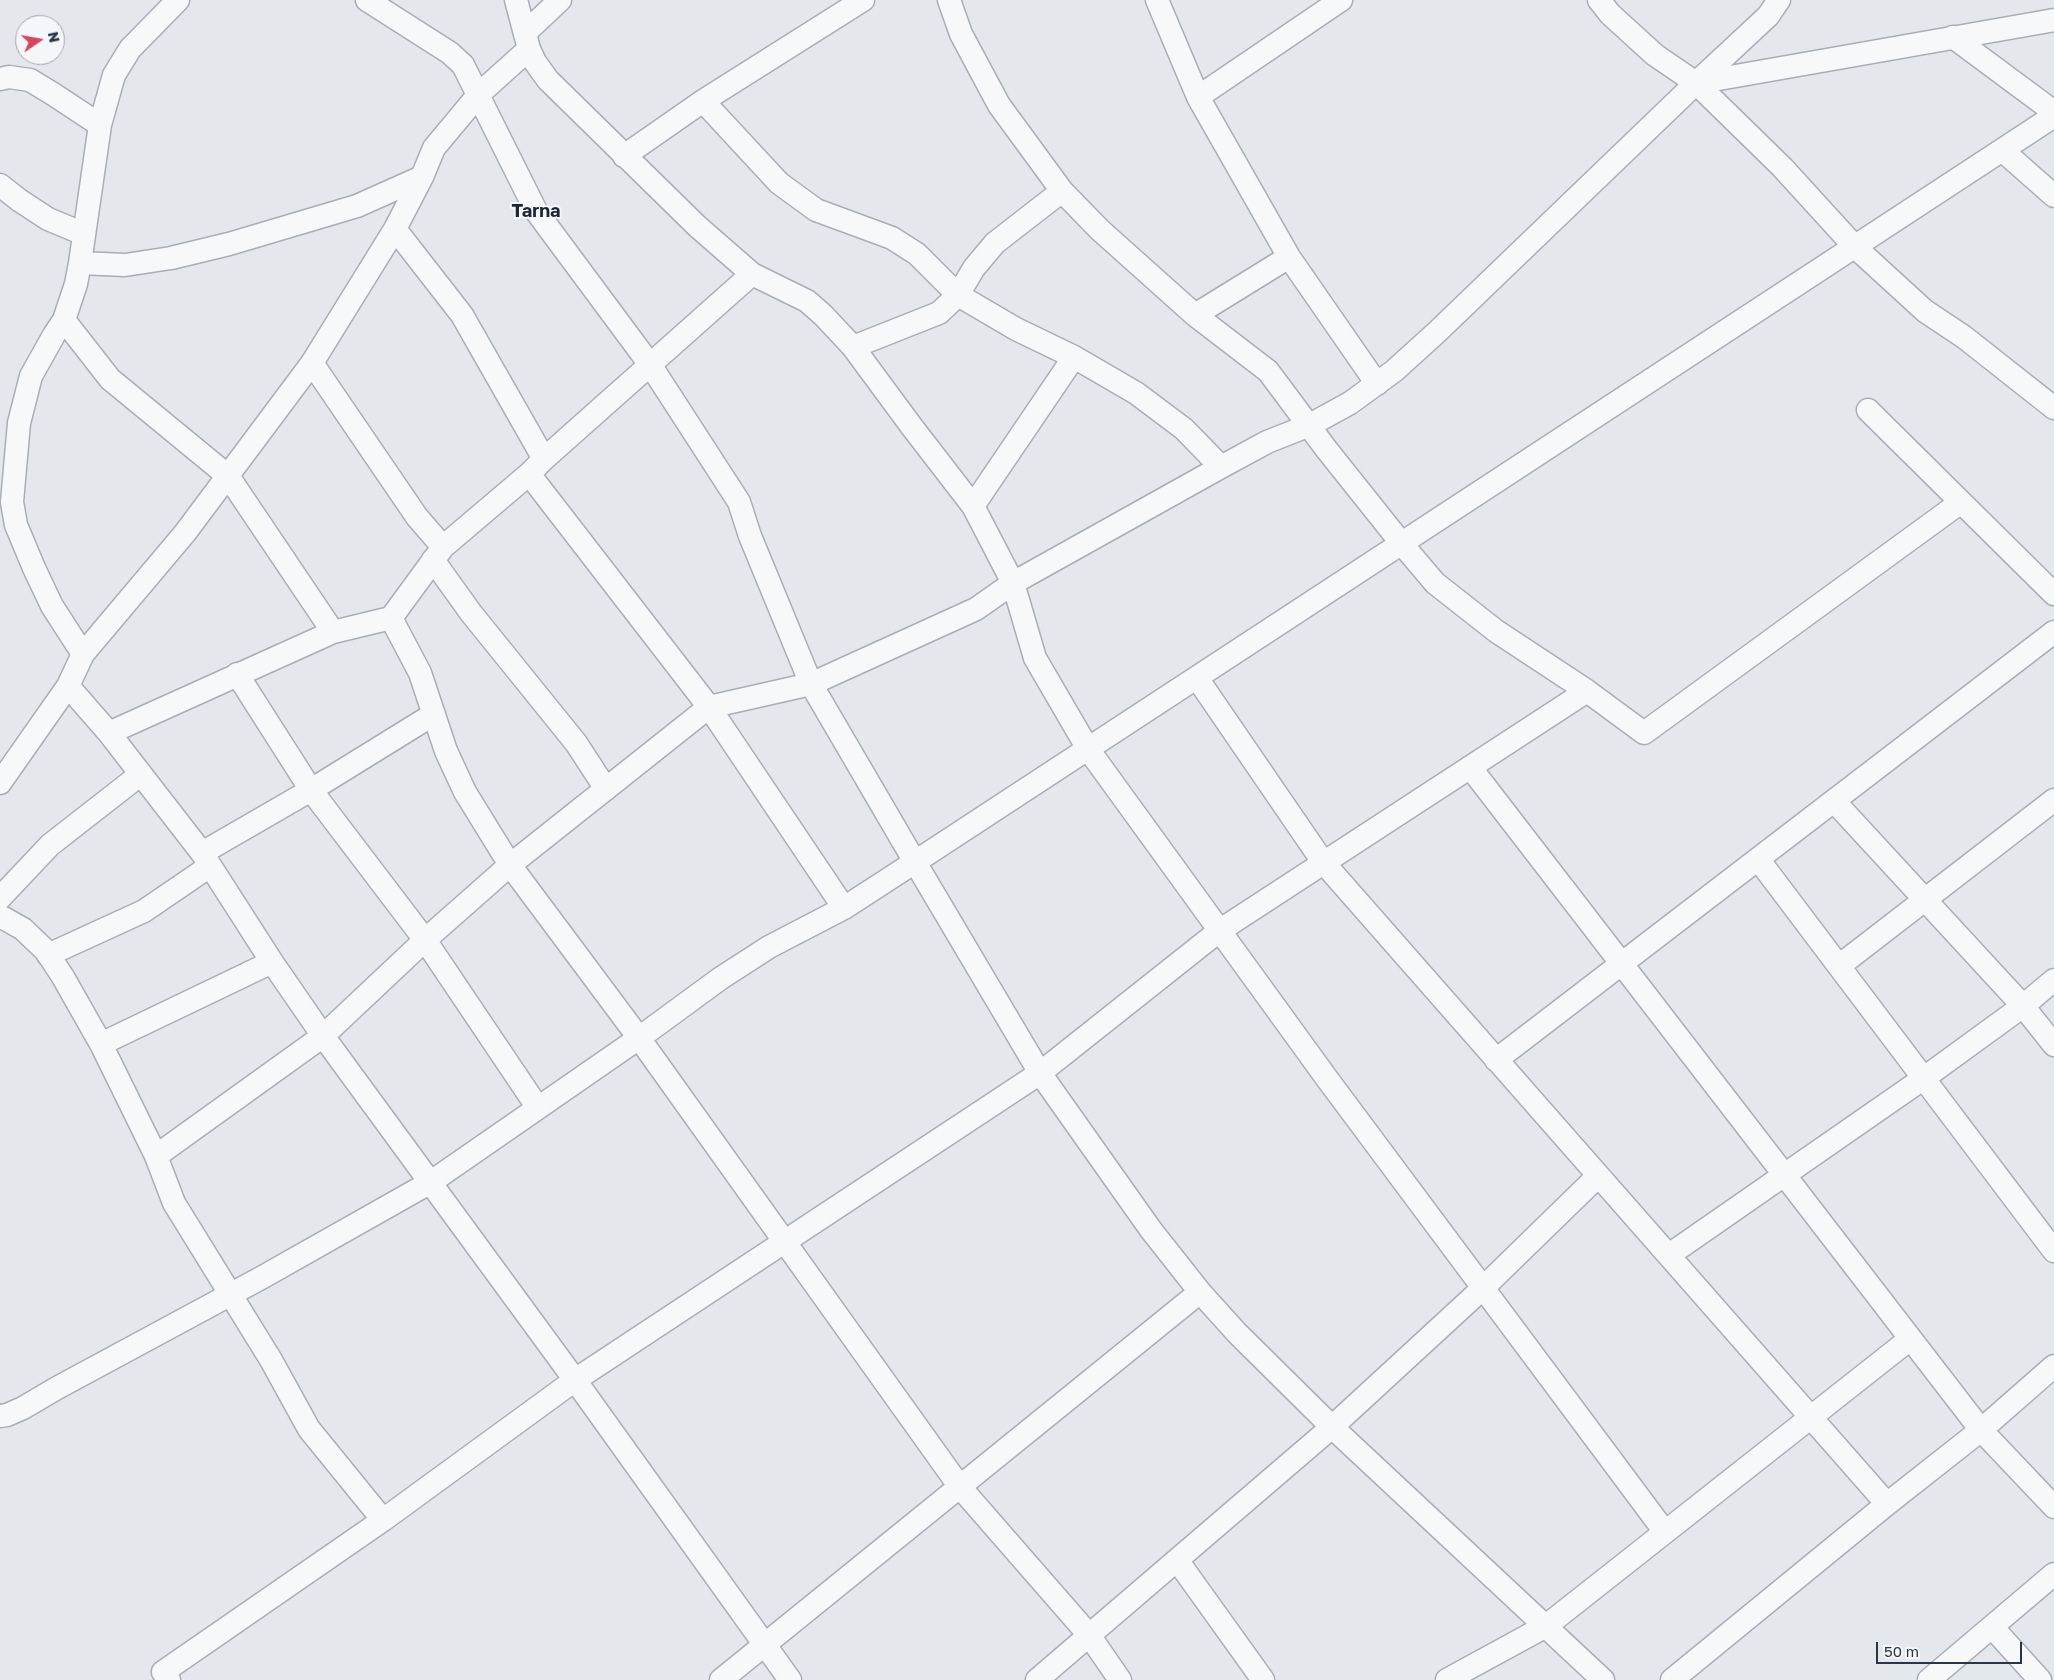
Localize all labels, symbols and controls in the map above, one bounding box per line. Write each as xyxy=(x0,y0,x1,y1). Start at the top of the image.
north arrow xyxy=(15,15,65,65)
text: N xyxy=(45,30,64,44)
district label: Tarna xyxy=(511,200,561,222)
scale bar xyxy=(1879,1632,2025,1664)
text: 50 m xyxy=(1884,1642,1919,1660)

